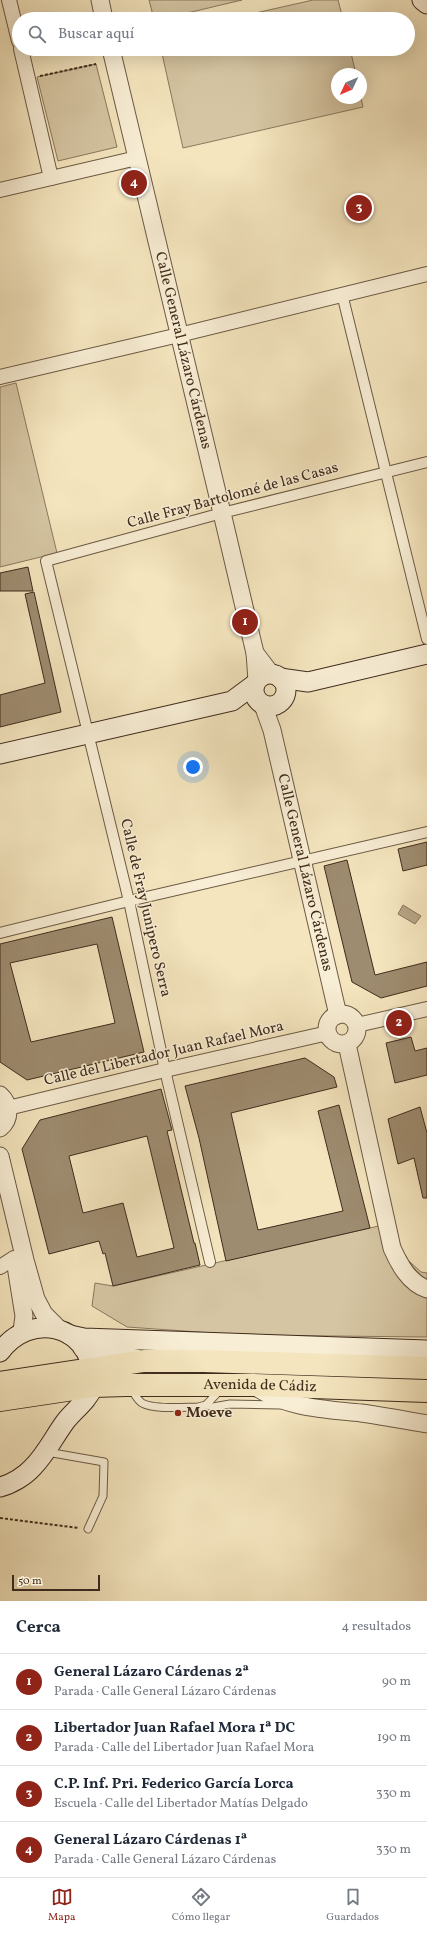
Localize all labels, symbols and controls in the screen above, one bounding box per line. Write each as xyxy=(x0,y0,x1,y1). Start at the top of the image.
search box xyxy=(12,12,415,56)
icon: search xyxy=(26,23,48,45)
text: Buscar aquí xyxy=(58,24,134,45)
north arrow xyxy=(331,68,367,104)
pin: 4 xyxy=(121,168,147,198)
pin: 3 xyxy=(346,193,372,223)
street label: Calle General Lázaro Cárdenas xyxy=(149,250,217,451)
street label: Calle Fray Bartolomé de las Casas xyxy=(125,458,341,534)
pin: 1 xyxy=(232,607,258,637)
your location xyxy=(183,757,203,777)
street label: Calle General Lázaro Cárdenas xyxy=(272,772,338,973)
street label: Calle de Fray Junipero Serra xyxy=(114,817,176,999)
pin: 2 xyxy=(386,1008,412,1038)
street label: Calle del Libertador Juan Rafael Mora xyxy=(42,1016,286,1092)
street label: Avenida de Cádiz xyxy=(203,1374,317,1398)
place label: Moeve xyxy=(186,1403,232,1424)
marker: Moeve xyxy=(173,1408,183,1418)
scale bar xyxy=(12,1573,100,1592)
text: 50 m xyxy=(18,1574,42,1589)
text: Cerca xyxy=(16,1616,61,1639)
text: 4 resultados xyxy=(341,1618,411,1636)
text: General Lázaro Cárdenas 2ª xyxy=(54,1662,249,1683)
text: 1 xyxy=(26,1673,32,1691)
text: 90 m xyxy=(382,1673,411,1691)
text: Parada · Calle General Lázaro Cárdenas xyxy=(54,1683,276,1701)
text: Libertador Juan Rafael Mora 1ª DC xyxy=(54,1718,295,1739)
text: 2 xyxy=(26,1729,32,1747)
text: 190 m xyxy=(377,1729,411,1747)
text: Parada · Calle del Libertador Juan Rafael Mora xyxy=(54,1739,314,1757)
text: C.P. Inf. Pri. Federico García Lorca xyxy=(54,1774,294,1795)
text: 3 xyxy=(26,1785,32,1803)
text: 330 m xyxy=(376,1785,411,1803)
text: Escuela · Calle del Libertador Matías Delgado xyxy=(54,1795,308,1813)
text: General Lázaro Cárdenas 1ª xyxy=(54,1830,247,1851)
text: 4 xyxy=(25,1841,33,1859)
text: 330 m xyxy=(376,1841,411,1859)
text: Parada · Calle General Lázaro Cárdenas xyxy=(54,1851,276,1869)
tab: Mapa xyxy=(48,1886,76,1925)
tab: Cómo llegar xyxy=(172,1886,230,1925)
tab: Guardados xyxy=(326,1886,379,1925)

